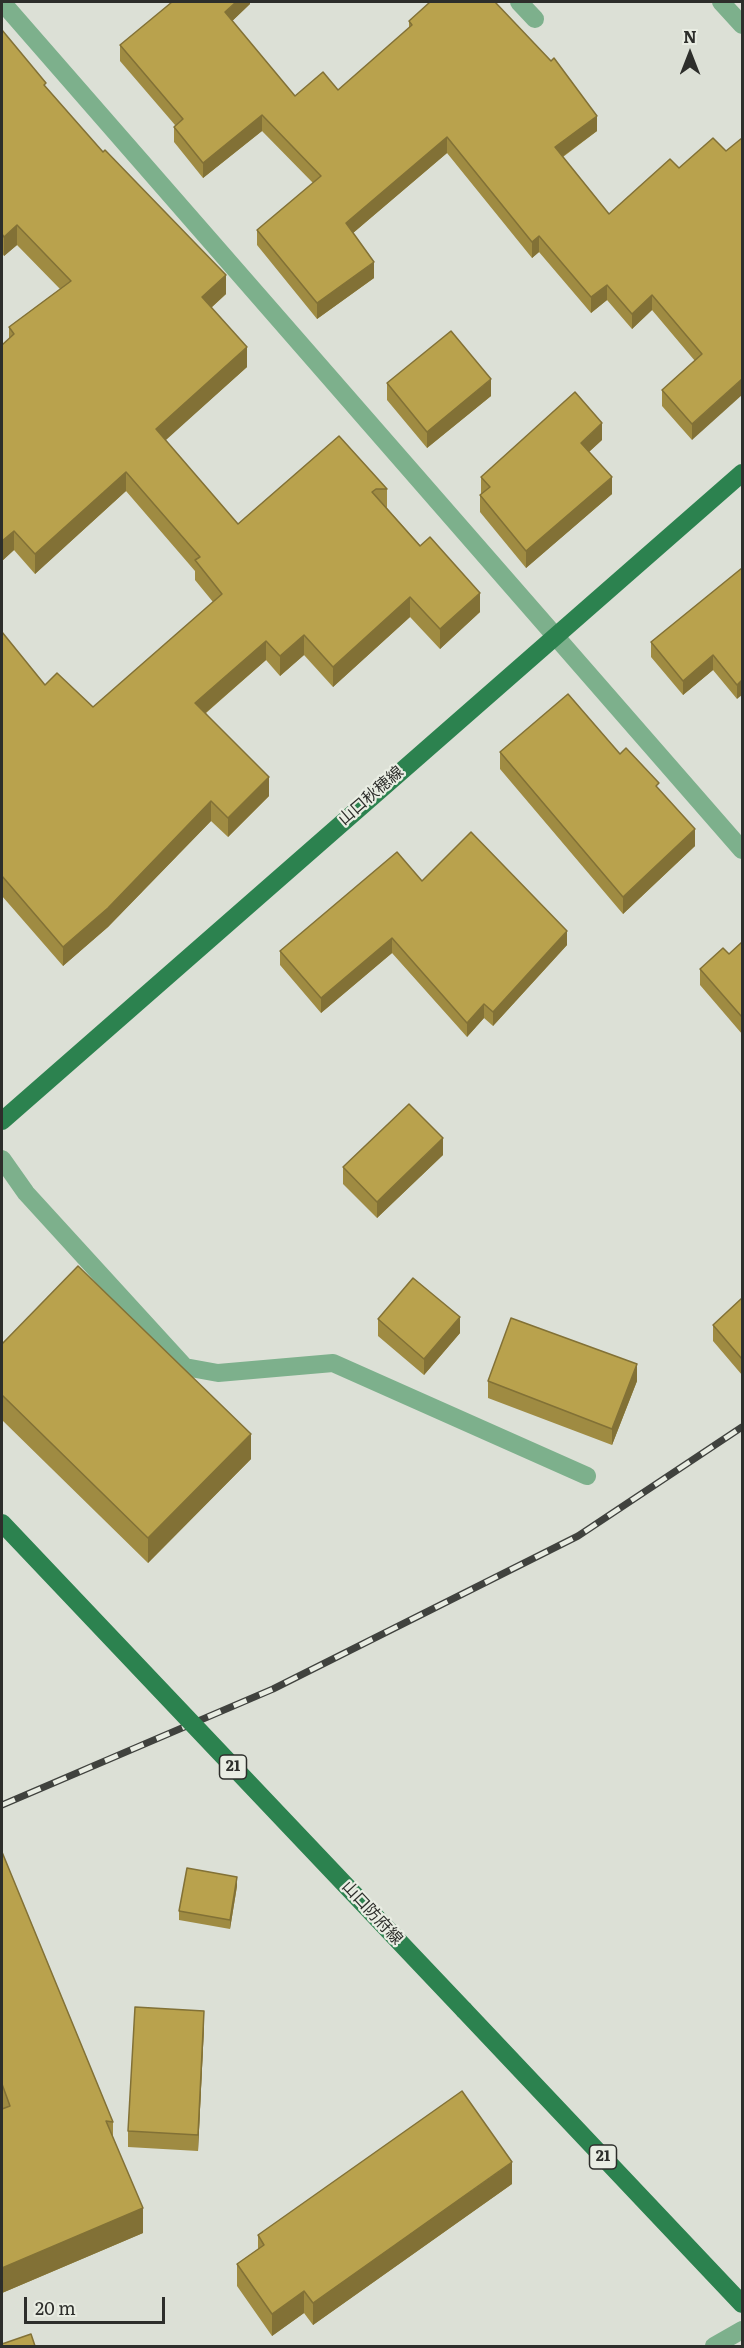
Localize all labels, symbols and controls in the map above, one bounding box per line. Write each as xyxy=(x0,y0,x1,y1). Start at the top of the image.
north arrow xyxy=(660,24,720,84)
text: N xyxy=(683,24,697,48)
street label: 山口秋穂線 xyxy=(335,763,407,829)
road number: 21 xyxy=(220,1755,246,1779)
street label: 山口防府線 xyxy=(338,1877,406,1949)
road number: 21 xyxy=(590,2145,616,2169)
scale bar xyxy=(27,2285,168,2323)
text: 20 m xyxy=(35,2294,76,2321)

